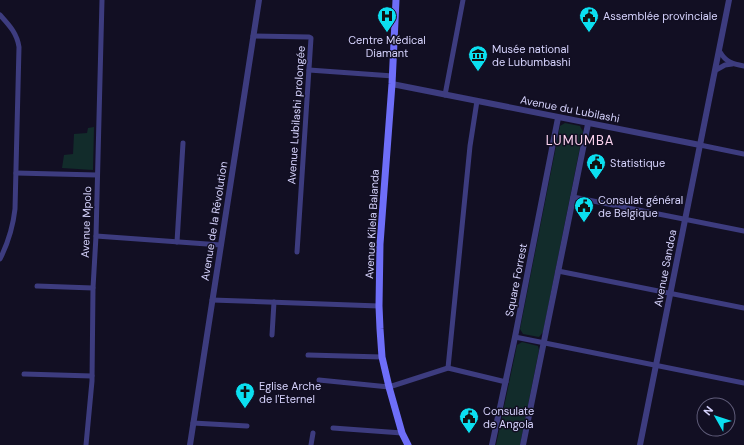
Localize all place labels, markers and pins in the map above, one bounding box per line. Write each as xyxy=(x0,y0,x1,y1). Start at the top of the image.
hospital icon: Centre Médical Diamant xyxy=(376,5,398,33)
public building icon: Assemblée provinciale xyxy=(578,5,600,33)
place label: Assemblée provinciale xyxy=(603,9,718,23)
place label: Centre Médical Diamant xyxy=(348,33,426,60)
place label: Musée national de Lubumbashi xyxy=(492,42,571,69)
museum icon: Musée national de Lubumbashi xyxy=(467,44,489,72)
public building icon: Statistique xyxy=(585,152,607,180)
place label: Statistique xyxy=(610,156,665,170)
place label: Consulat général de Belgique xyxy=(598,193,683,220)
public building icon: Consulat général de Belgique xyxy=(573,195,595,223)
place label: Eglise Arche de l'Eternel xyxy=(259,379,321,406)
church icon: Eglise Arche de l'Eternel xyxy=(234,381,256,409)
place label: Consulate de Angola xyxy=(483,404,534,431)
public building icon: Consulate de Angola xyxy=(458,406,480,434)

